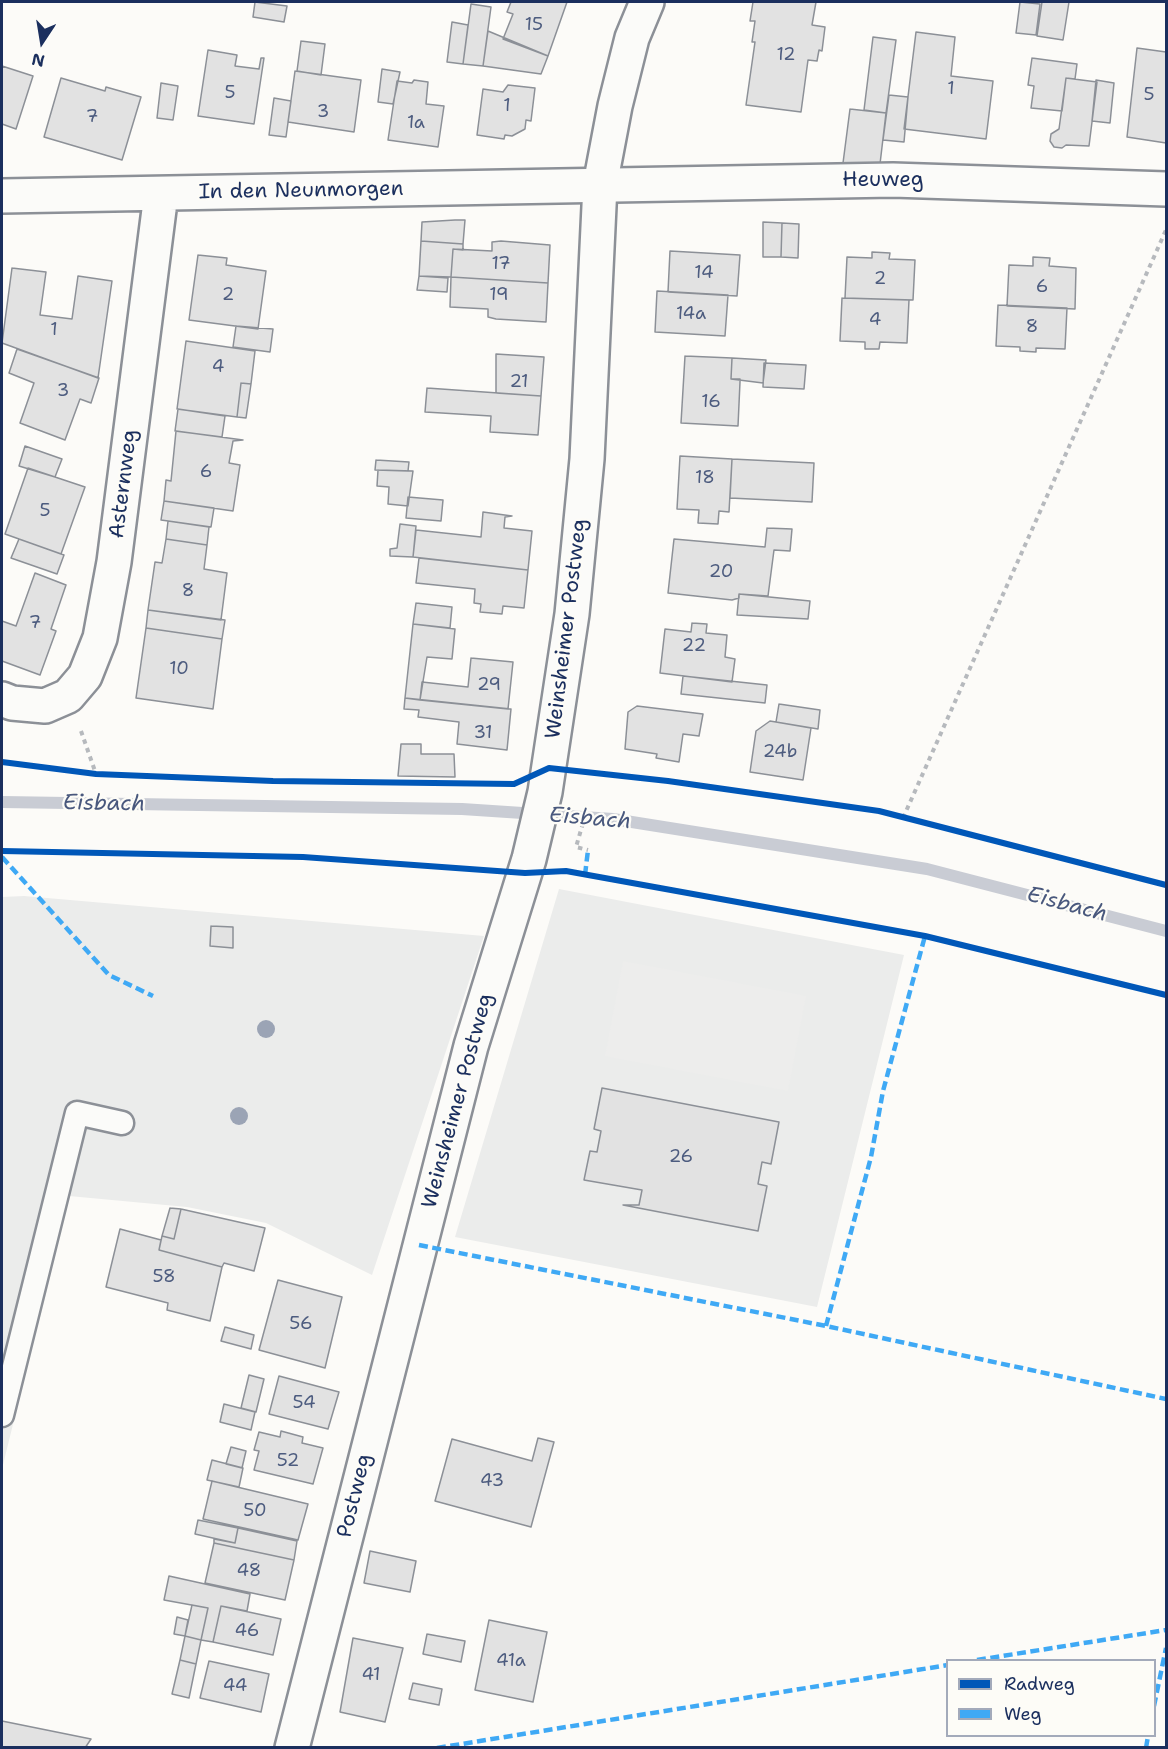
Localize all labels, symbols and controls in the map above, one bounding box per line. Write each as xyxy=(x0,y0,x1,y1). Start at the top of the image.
north arrow xyxy=(12,12,72,72)
house number: 15 xyxy=(525,14,543,36)
house number: 12 xyxy=(776,44,796,66)
text: N xyxy=(30,49,47,72)
house number: 1 xyxy=(947,78,955,100)
house number: 5 xyxy=(224,82,236,104)
house number: 5 xyxy=(1143,84,1155,106)
house number: 1 xyxy=(503,95,511,117)
house number: 3 xyxy=(317,101,329,123)
house number: 7 xyxy=(86,106,98,128)
house number: 1a xyxy=(407,112,425,134)
street label: Heuweg xyxy=(842,168,924,194)
street label: In den Neunmorgen xyxy=(198,177,404,205)
house number: 17 xyxy=(491,253,511,275)
house number: 14 xyxy=(694,262,714,284)
house number: 2 xyxy=(874,268,886,290)
house number: 6 xyxy=(1036,276,1048,298)
house number: 2 xyxy=(222,284,234,306)
house number: 19 xyxy=(489,284,509,306)
house number: 14a xyxy=(676,303,706,325)
house number: 4 xyxy=(869,309,881,331)
house number: 8 xyxy=(1026,316,1038,338)
house number: 1 xyxy=(50,319,58,341)
house number: 4 xyxy=(212,356,224,378)
house number: 21 xyxy=(509,371,529,393)
house number: 3 xyxy=(57,380,69,402)
house number: 16 xyxy=(701,391,721,413)
street label: Asternweg xyxy=(105,428,143,540)
house number: 6 xyxy=(200,461,212,483)
house number: 18 xyxy=(695,467,715,489)
house number: 5 xyxy=(39,500,51,522)
street label: Weinsheimer Postweg xyxy=(541,518,593,740)
house number: 20 xyxy=(709,561,733,583)
house number: 8 xyxy=(182,580,194,602)
house number: 7 xyxy=(29,612,41,634)
house number: 22 xyxy=(682,635,706,657)
house number: 10 xyxy=(169,658,189,680)
house number: 29 xyxy=(477,674,501,696)
house number: 31 xyxy=(473,722,493,744)
house number: 24b xyxy=(763,741,797,763)
water label: Eisbach xyxy=(63,790,145,818)
water label: Eisbach xyxy=(548,802,632,836)
water label: Eisbach xyxy=(1024,882,1110,928)
street label: Weinsheimer Postweg xyxy=(417,991,499,1211)
house number: 26 xyxy=(669,1146,693,1168)
house number: 58 xyxy=(152,1266,176,1288)
house number: 56 xyxy=(289,1313,313,1335)
house number: 54 xyxy=(292,1392,316,1414)
house number: 52 xyxy=(277,1450,299,1472)
street label: Postweg xyxy=(332,1451,378,1541)
house number: 43 xyxy=(480,1470,504,1492)
house number: 50 xyxy=(243,1500,267,1522)
house number: 48 xyxy=(237,1560,261,1582)
house number: 46 xyxy=(235,1620,259,1642)
house number: 41a xyxy=(496,1650,526,1672)
legend xyxy=(946,1659,1156,1737)
house number: 41 xyxy=(361,1664,381,1686)
text: Radweg xyxy=(1004,1672,1075,1696)
house number: 44 xyxy=(223,1675,247,1697)
text: Weg xyxy=(1004,1702,1042,1726)

